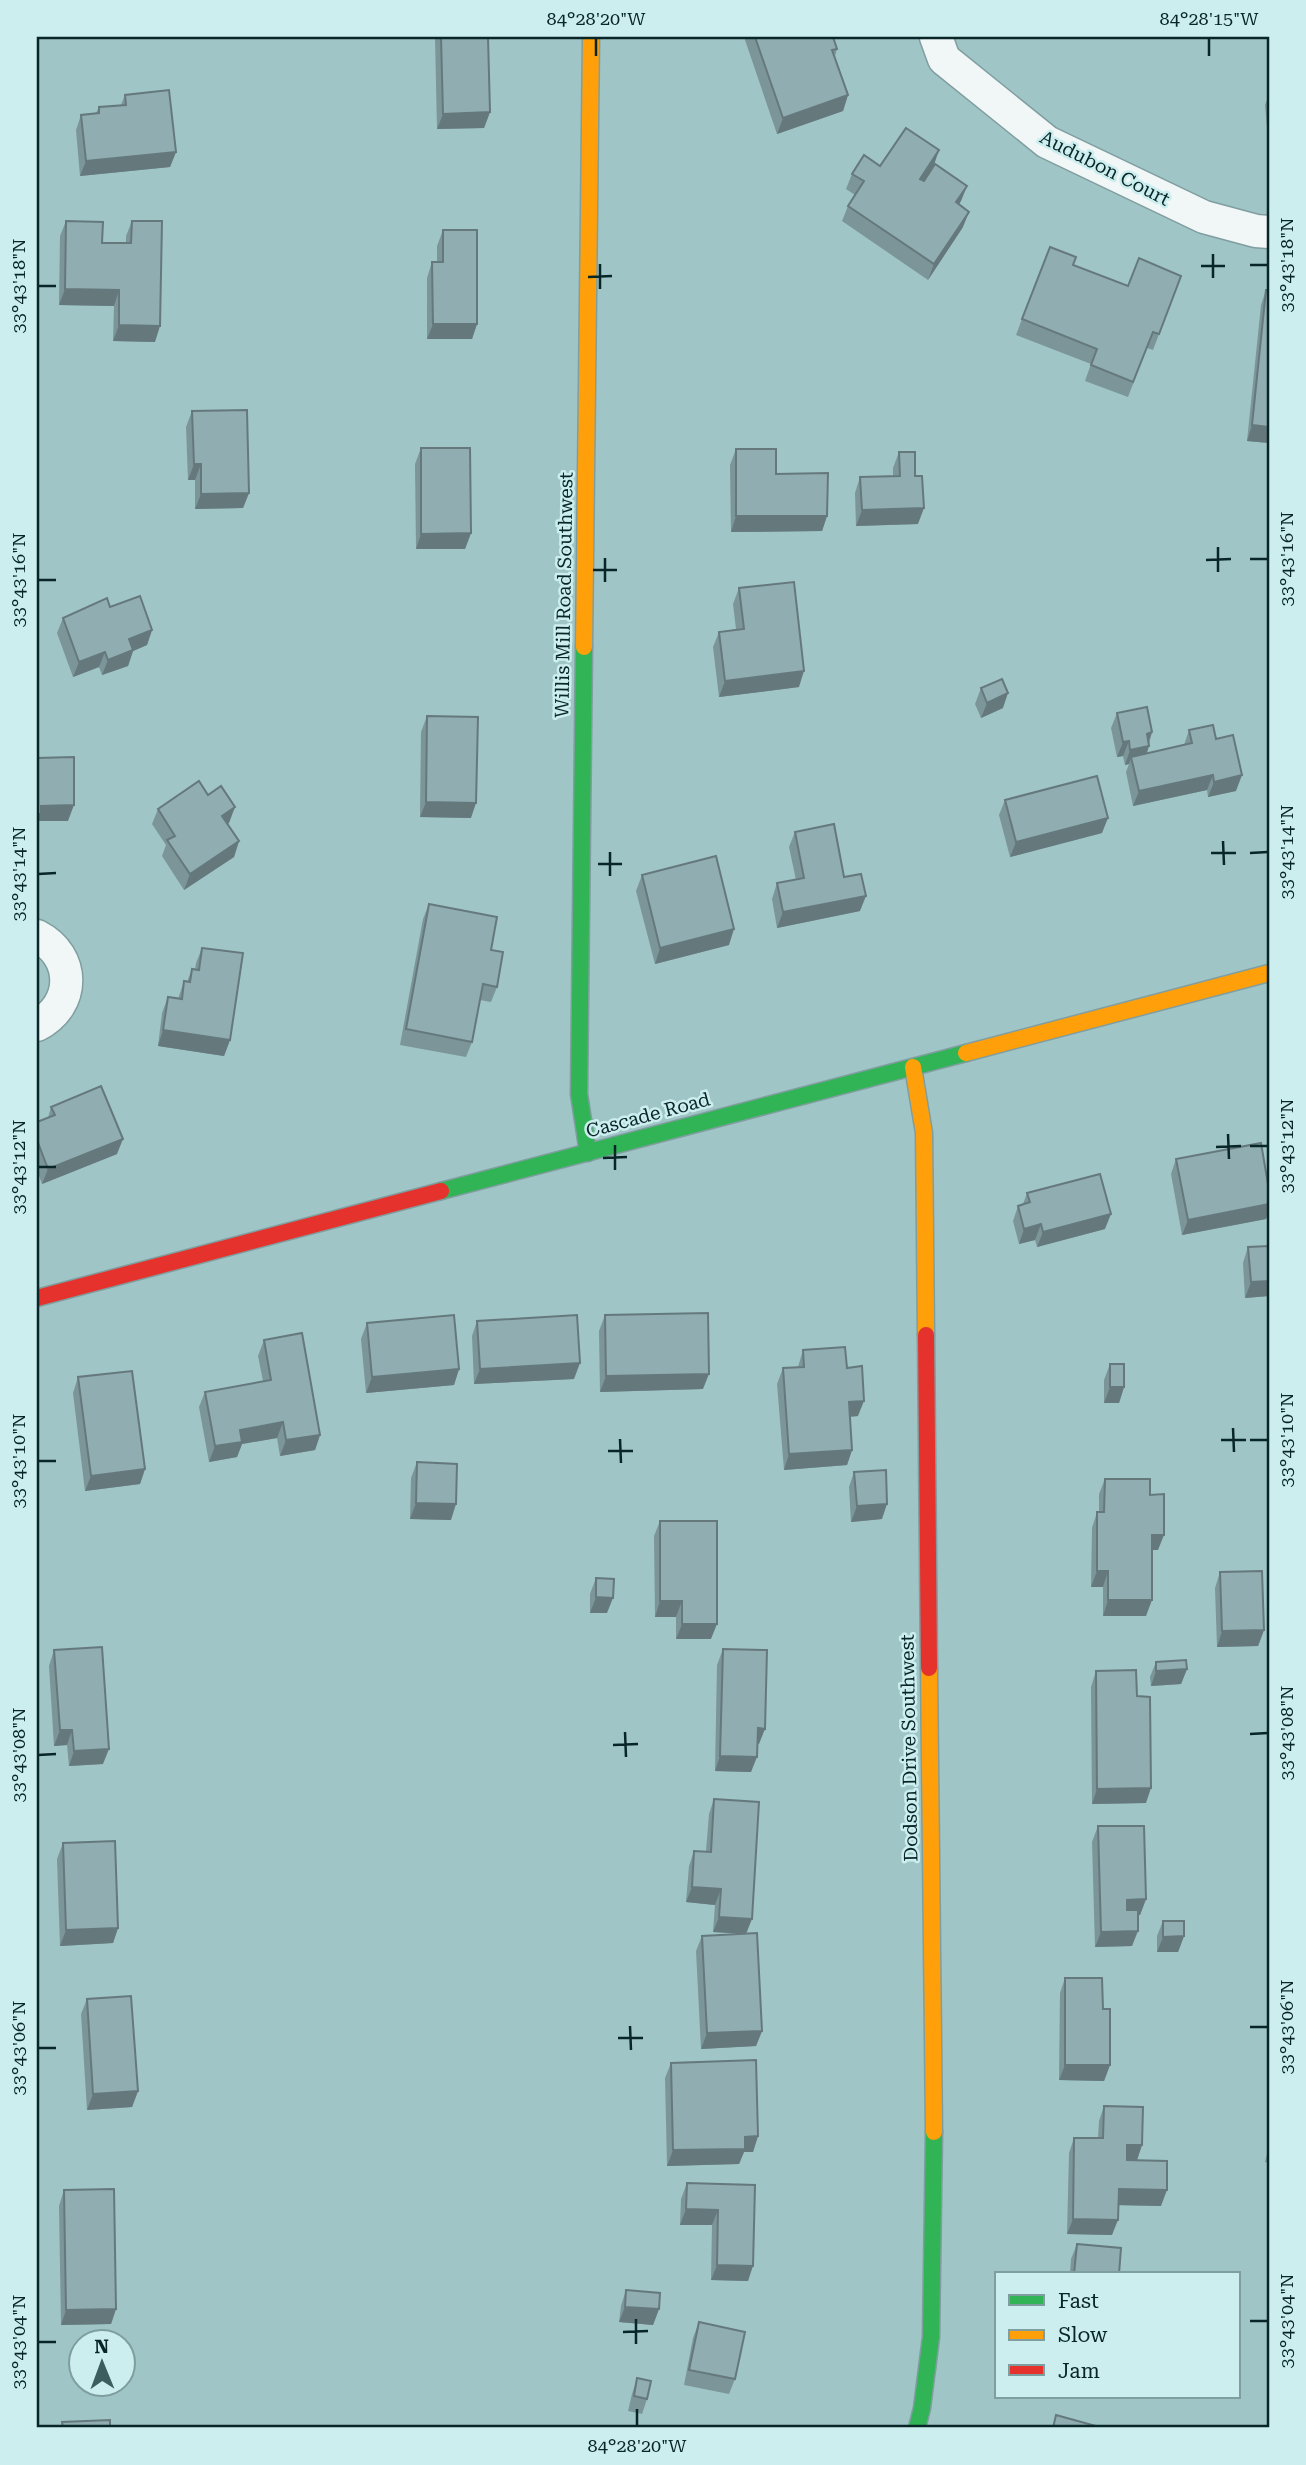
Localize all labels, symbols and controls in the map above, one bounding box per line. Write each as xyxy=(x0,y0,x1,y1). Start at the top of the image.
text: 84°28'20"W xyxy=(547,8,646,29)
text: 84°28'15"W xyxy=(1160,8,1259,29)
street label: Audubon Court xyxy=(1036,125,1174,211)
text: 33°43'18"N xyxy=(1276,218,1297,312)
text: 33°43'18"N xyxy=(8,239,29,333)
street label: Willis Mill Road Southwest xyxy=(550,472,578,718)
text: 33°43'16"N xyxy=(1276,512,1297,606)
text: 33°43'16"N xyxy=(8,533,29,627)
text: 33°43'14"N xyxy=(1276,805,1297,899)
text: 33°43'14"N xyxy=(8,827,29,921)
street label: Cascade Road xyxy=(583,1087,713,1143)
text: 33°43'12"N xyxy=(1276,1099,1297,1193)
text: 33°43'12"N xyxy=(8,1120,29,1214)
text: 33°43'10"N xyxy=(1276,1393,1297,1487)
text: 33°43'10"N xyxy=(8,1414,29,1508)
street label: Dodson Drive Southwest xyxy=(896,1634,922,1862)
text: 33°43'08"N xyxy=(1276,1686,1297,1780)
text: 33°43'08"N xyxy=(8,1708,29,1802)
text: 33°43'06"N xyxy=(1276,1980,1297,2074)
text: 33°43'06"N xyxy=(8,2001,29,2095)
legend xyxy=(995,2272,1240,2398)
text: 33°43'04"N xyxy=(1276,2274,1297,2368)
text: Fast xyxy=(1058,2289,1099,2313)
text: 33°43'04"N xyxy=(8,2295,29,2389)
text: Slow xyxy=(1058,2323,1108,2347)
north arrow xyxy=(66,2328,136,2398)
text: N xyxy=(94,2335,110,2358)
text: Jam xyxy=(1058,2359,1100,2383)
text: 84°28'20"W xyxy=(588,2435,687,2456)

